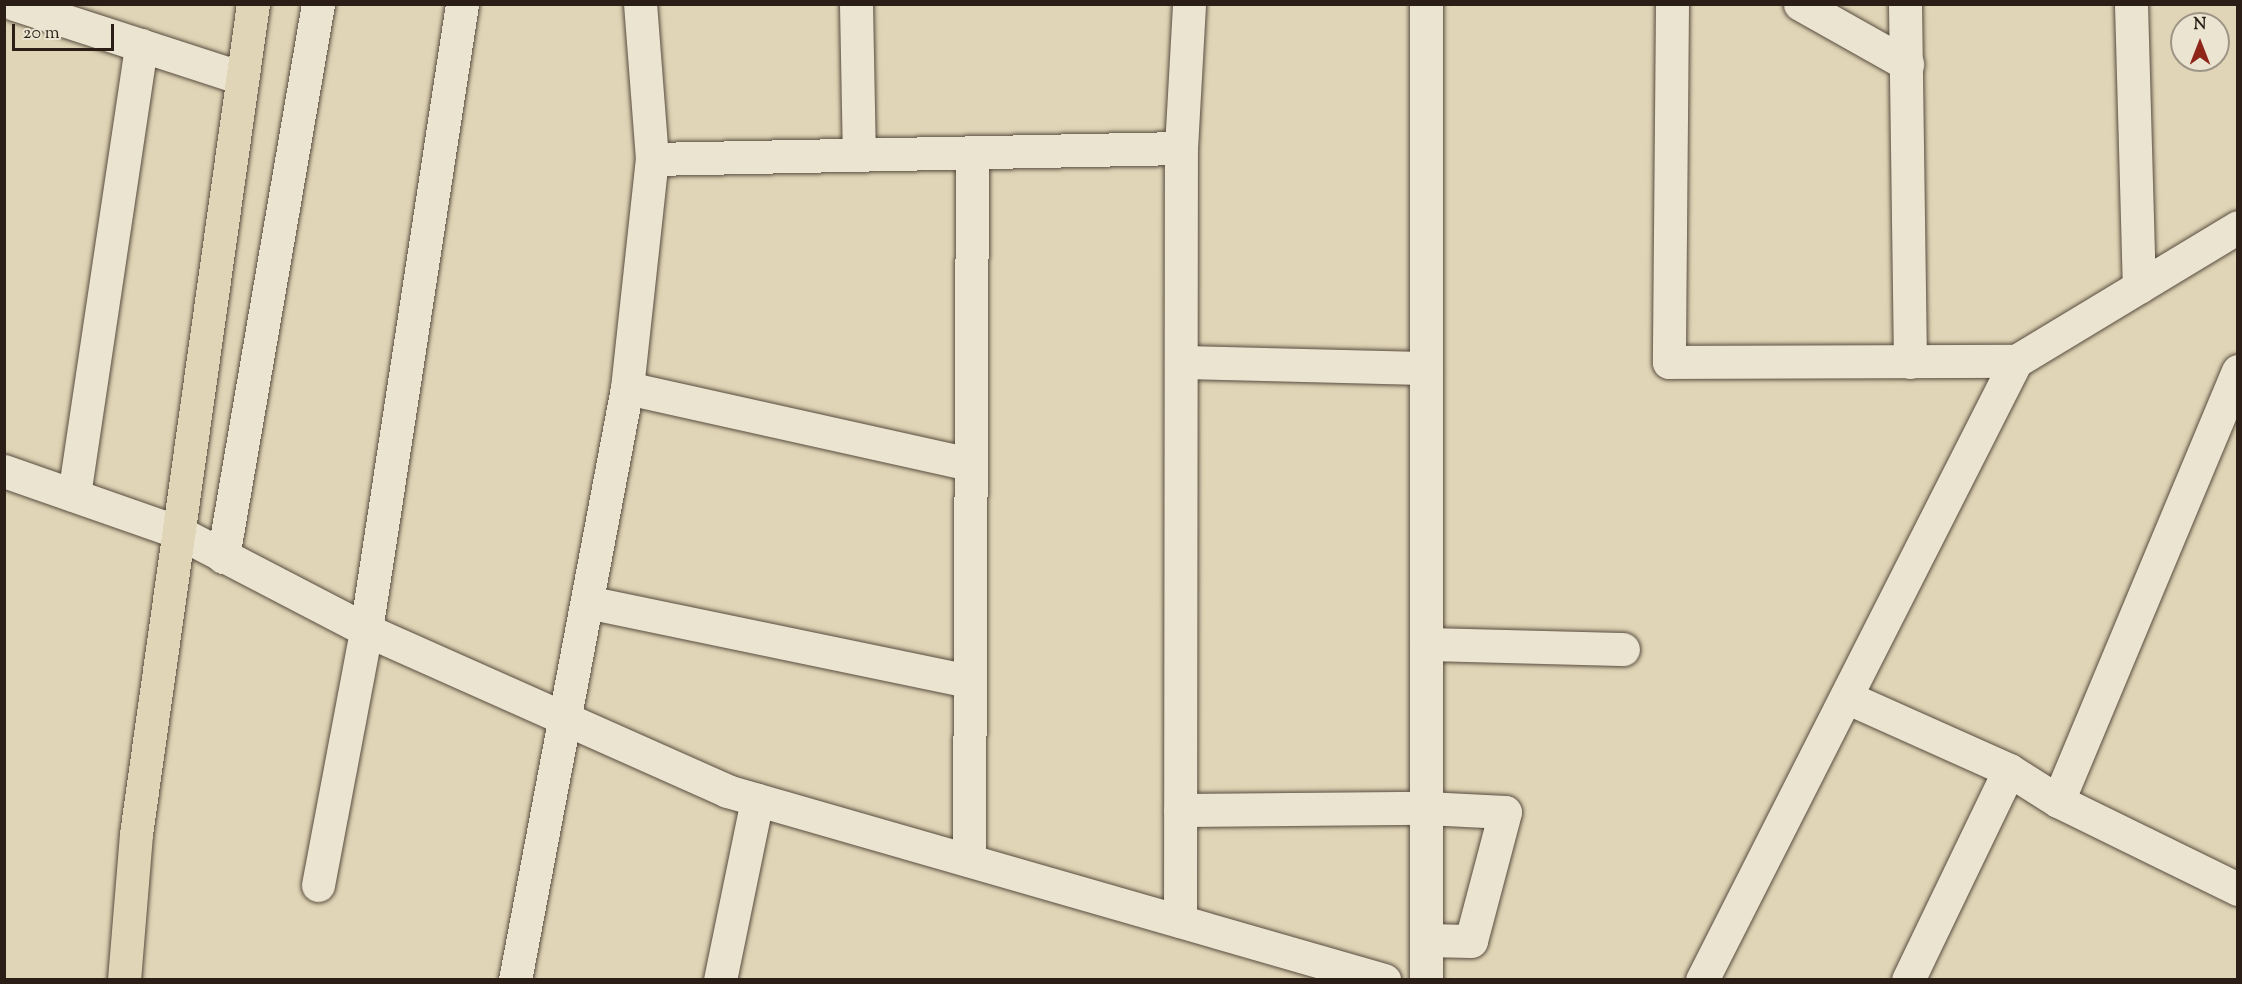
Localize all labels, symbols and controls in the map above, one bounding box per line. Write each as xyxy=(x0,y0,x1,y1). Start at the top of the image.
scale bar xyxy=(15,12,117,50)
north arrow xyxy=(2170,12,2230,72)
text: N xyxy=(2194,14,2206,37)
text: 20 m xyxy=(23,21,60,47)

